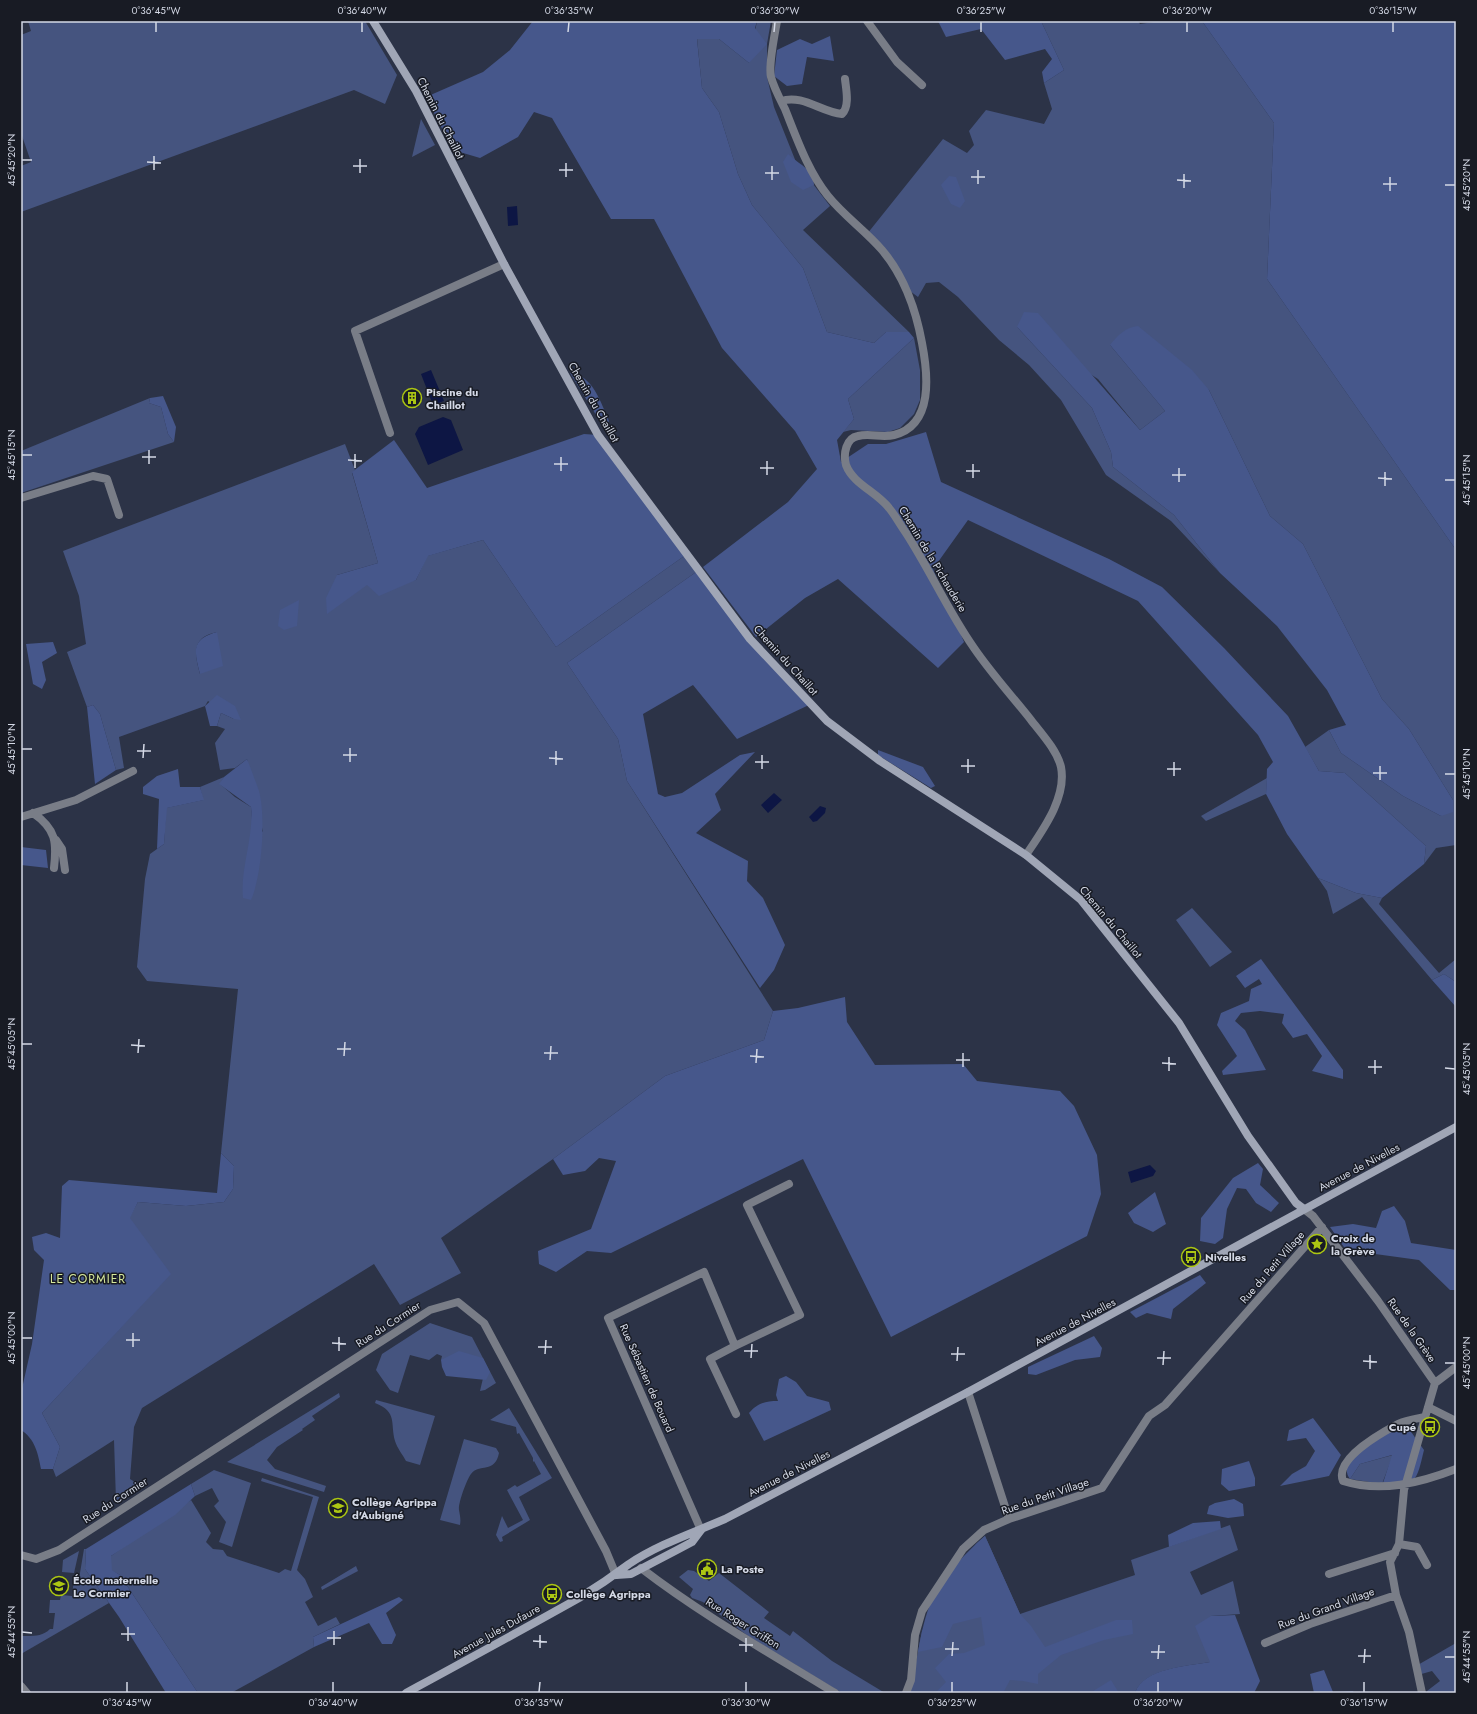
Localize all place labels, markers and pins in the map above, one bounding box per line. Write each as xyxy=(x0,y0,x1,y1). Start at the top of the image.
place label: Piscine du Chaillot xyxy=(426,384,478,413)
building icon: Piscine du Chaillot xyxy=(401,387,423,409)
place label: Croix de la Grève xyxy=(1331,1230,1375,1259)
place icon: Croix de la Grève xyxy=(1306,1233,1328,1255)
bus stop icon: Nivelles xyxy=(1180,1246,1202,1268)
place label: Nivelles xyxy=(1205,1249,1246,1265)
bus stop icon: Cupé xyxy=(1419,1416,1441,1438)
place label: Cupé xyxy=(1389,1419,1416,1435)
place label: Collège Agrippa d'Aubigné xyxy=(352,1494,437,1523)
school or university icon: Collège Agrippa d'Aubigné xyxy=(327,1497,349,1519)
public building icon: La Poste xyxy=(696,1558,718,1580)
place label: La Poste xyxy=(721,1561,764,1577)
place label: École maternelle Le Cormier xyxy=(73,1572,158,1601)
school or university icon: École maternelle Le Cormier xyxy=(48,1575,70,1597)
bus stop icon: Collège Agrippa xyxy=(541,1583,563,1605)
place label: Collège Agrippa xyxy=(566,1586,651,1602)

